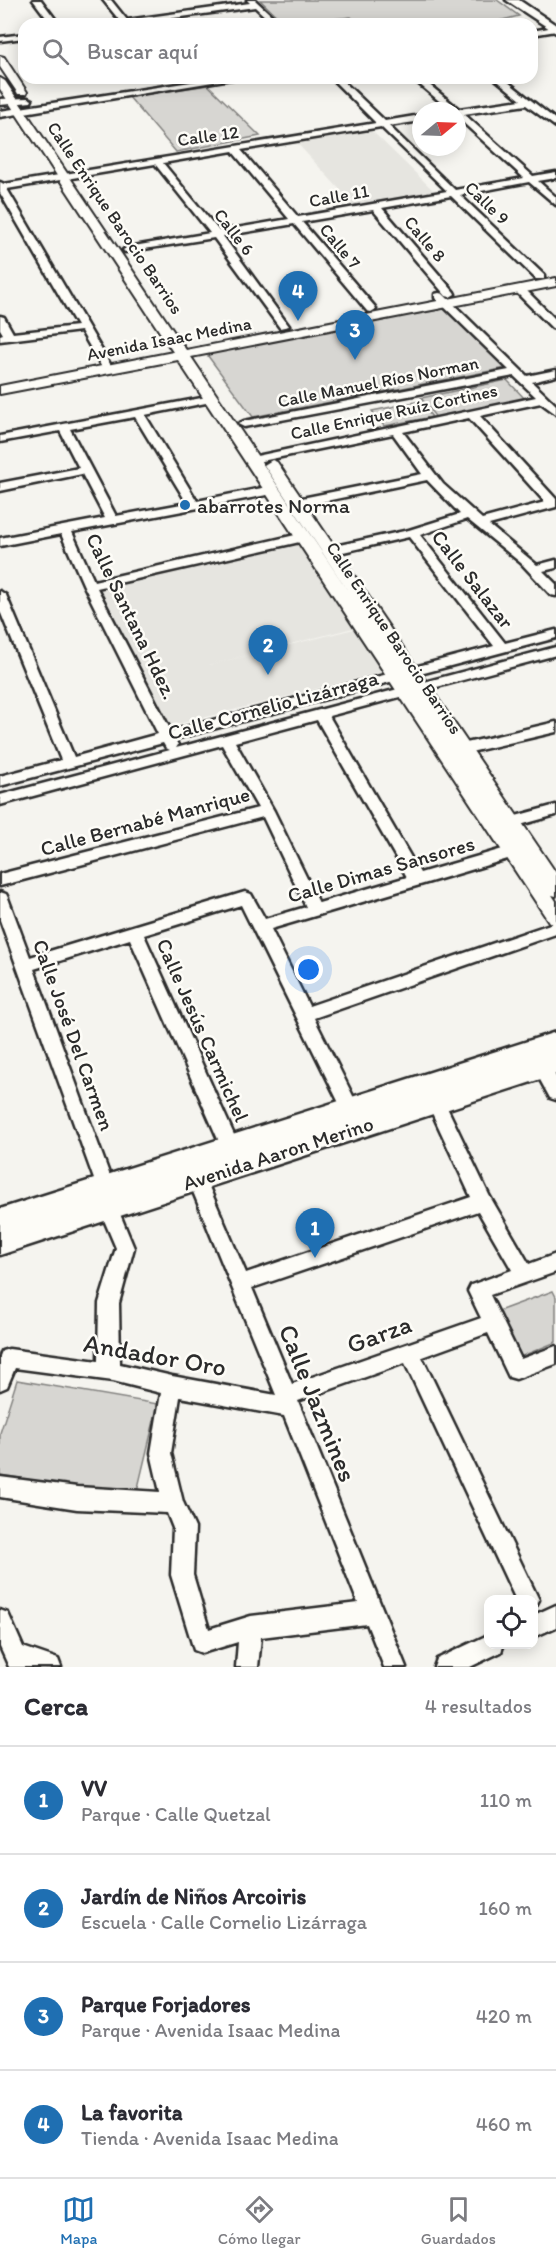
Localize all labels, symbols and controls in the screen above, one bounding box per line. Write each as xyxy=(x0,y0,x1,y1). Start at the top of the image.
search box xyxy=(18,18,538,84)
icon: search xyxy=(39,35,72,68)
text: Buscar aquí xyxy=(87,38,198,65)
north arrow xyxy=(412,102,466,156)
street label: Calle Enrique Barocio Barrios xyxy=(42,117,188,319)
street label: Calle 12 xyxy=(176,121,241,151)
street label: Calle 9 xyxy=(460,177,514,229)
street label: Calle 11 xyxy=(307,180,371,212)
street label: Calle 6 xyxy=(209,204,259,260)
street label: Calle 8 xyxy=(399,211,451,267)
street label: Calle 7 xyxy=(315,219,365,273)
pin: 4 xyxy=(278,272,318,321)
pin: 3 xyxy=(336,310,374,360)
street label: Avenida Isaac Medina xyxy=(85,312,253,366)
street label: Calle Manuel Ríos Norman xyxy=(276,352,481,412)
street label: Calle Enrique Ruíz Cortines xyxy=(288,379,500,445)
place label: abarrotes Norma xyxy=(197,493,350,518)
marker: abarrotes Norma xyxy=(178,498,192,512)
street label: Calle Salazar xyxy=(427,525,519,633)
street label: Calle Santana Hdez. xyxy=(81,529,183,703)
street label: Calle Enrique Barocio Barrios xyxy=(321,537,467,739)
pin: 2 xyxy=(248,626,288,675)
street label: Calle Cornelio Lizárraga xyxy=(165,665,381,745)
street label: Calle Bernabé Manrique xyxy=(37,781,253,861)
street label: Calle Dimas Sansores xyxy=(285,830,477,908)
street label: Calle Jesús Carmichel xyxy=(151,934,255,1126)
street label: Calle José Del Carmen xyxy=(28,936,120,1134)
your location xyxy=(294,955,323,984)
street label: Avenida Aaron Merino xyxy=(180,1110,376,1196)
pin: 1 xyxy=(296,1208,334,1258)
street label: Garza xyxy=(342,1308,416,1360)
street label: Calle Jazmines xyxy=(272,1320,364,1486)
street label: Andador Oro xyxy=(81,1327,229,1383)
map controls xyxy=(484,1595,538,1649)
button: locate xyxy=(484,1595,538,1649)
text: Cerca xyxy=(24,1690,88,1722)
text: 4 resultados xyxy=(425,1694,532,1718)
text: VV xyxy=(81,1775,107,1802)
text: 1 xyxy=(39,1788,48,1812)
text: 110 m xyxy=(480,1788,532,1812)
text: Parque · Calle Quetzal xyxy=(81,1802,271,1826)
text: Jardín de Niños Arcoiris xyxy=(81,1883,306,1910)
text: 2 xyxy=(38,1896,49,1920)
text: 160 m xyxy=(479,1896,532,1920)
text: Escuela · Calle Cornelio Lizárraga xyxy=(81,1910,367,1934)
text: Parque Forjadores xyxy=(81,1991,251,2018)
text: 3 xyxy=(38,2004,49,2028)
text: 420 m xyxy=(476,2004,532,2028)
text: Parque · Avenida Isaac Medina xyxy=(81,2018,340,2042)
text: La favorita xyxy=(81,2099,183,2126)
text: 4 xyxy=(37,2112,50,2136)
text: 460 m xyxy=(476,2112,532,2136)
text: Tienda · Avenida Isaac Medina xyxy=(81,2126,339,2150)
tab: Mapa xyxy=(60,2193,97,2248)
tab: Cómo llegar xyxy=(218,2193,301,2248)
tab: Guardados xyxy=(421,2193,496,2248)

